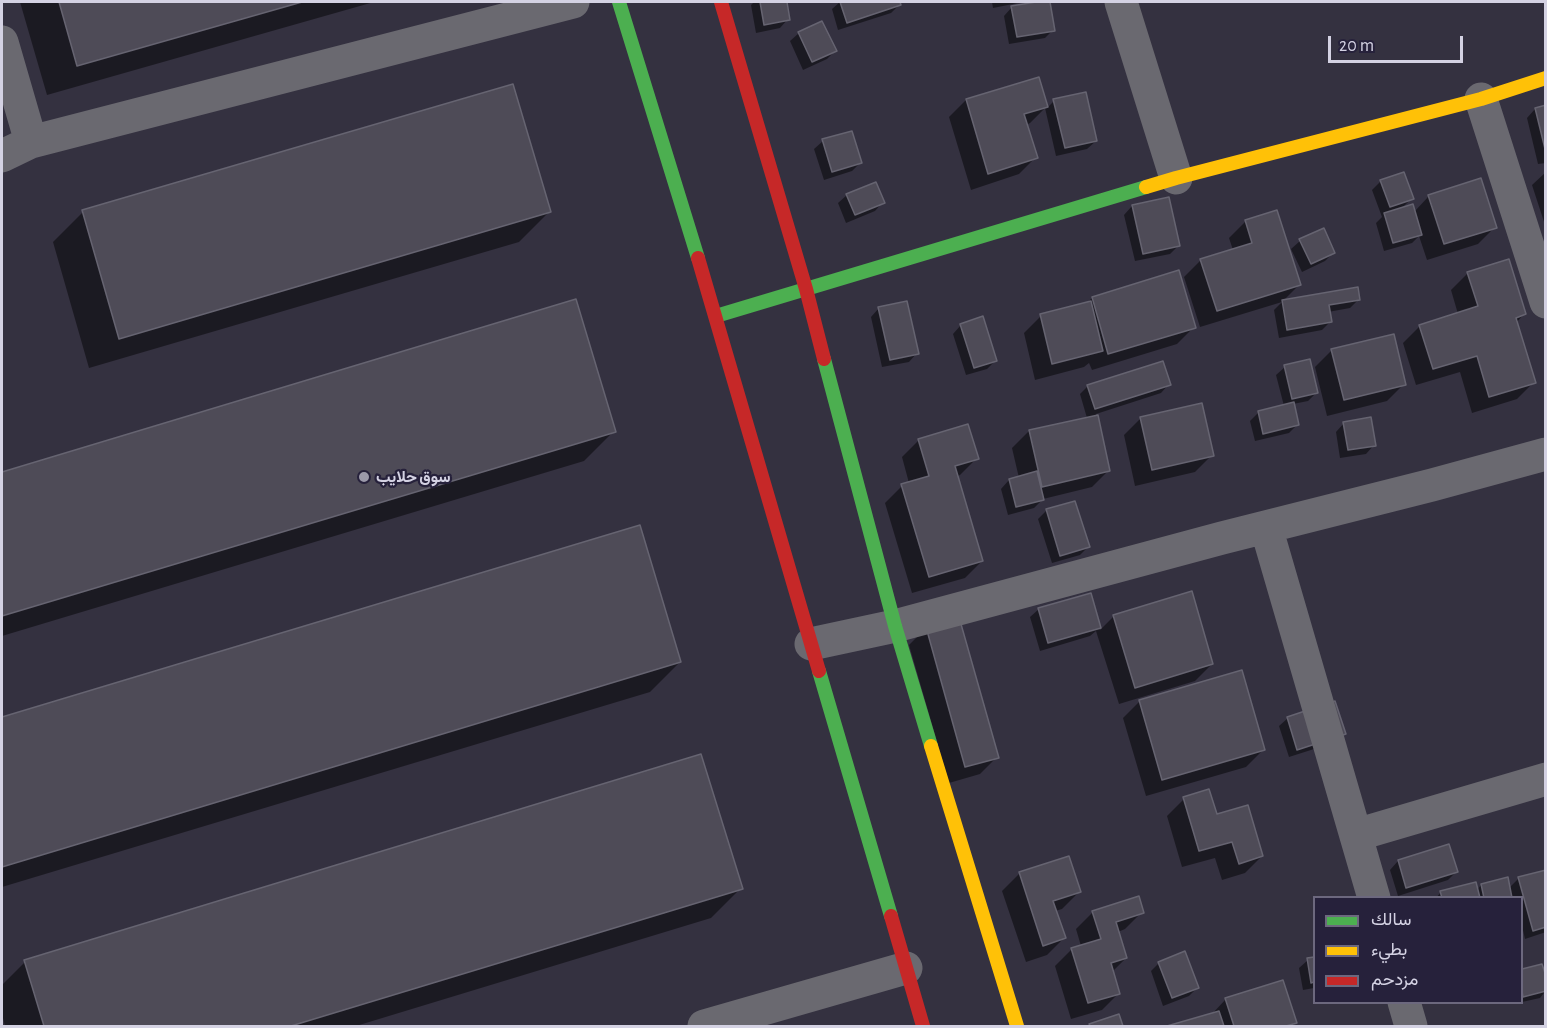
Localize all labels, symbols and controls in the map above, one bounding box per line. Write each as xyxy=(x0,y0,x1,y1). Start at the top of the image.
scale bar xyxy=(1331,24,1466,62)
text: 20 m xyxy=(1339,37,1374,55)
place label: سوق حلايب xyxy=(376,467,451,487)
marker: سوق حلايب xyxy=(357,470,371,484)
legend xyxy=(1313,896,1523,1004)
text: سالك xyxy=(1371,911,1411,929)
text: بطيء xyxy=(1371,941,1407,959)
text: مزدحم xyxy=(1371,971,1418,989)

